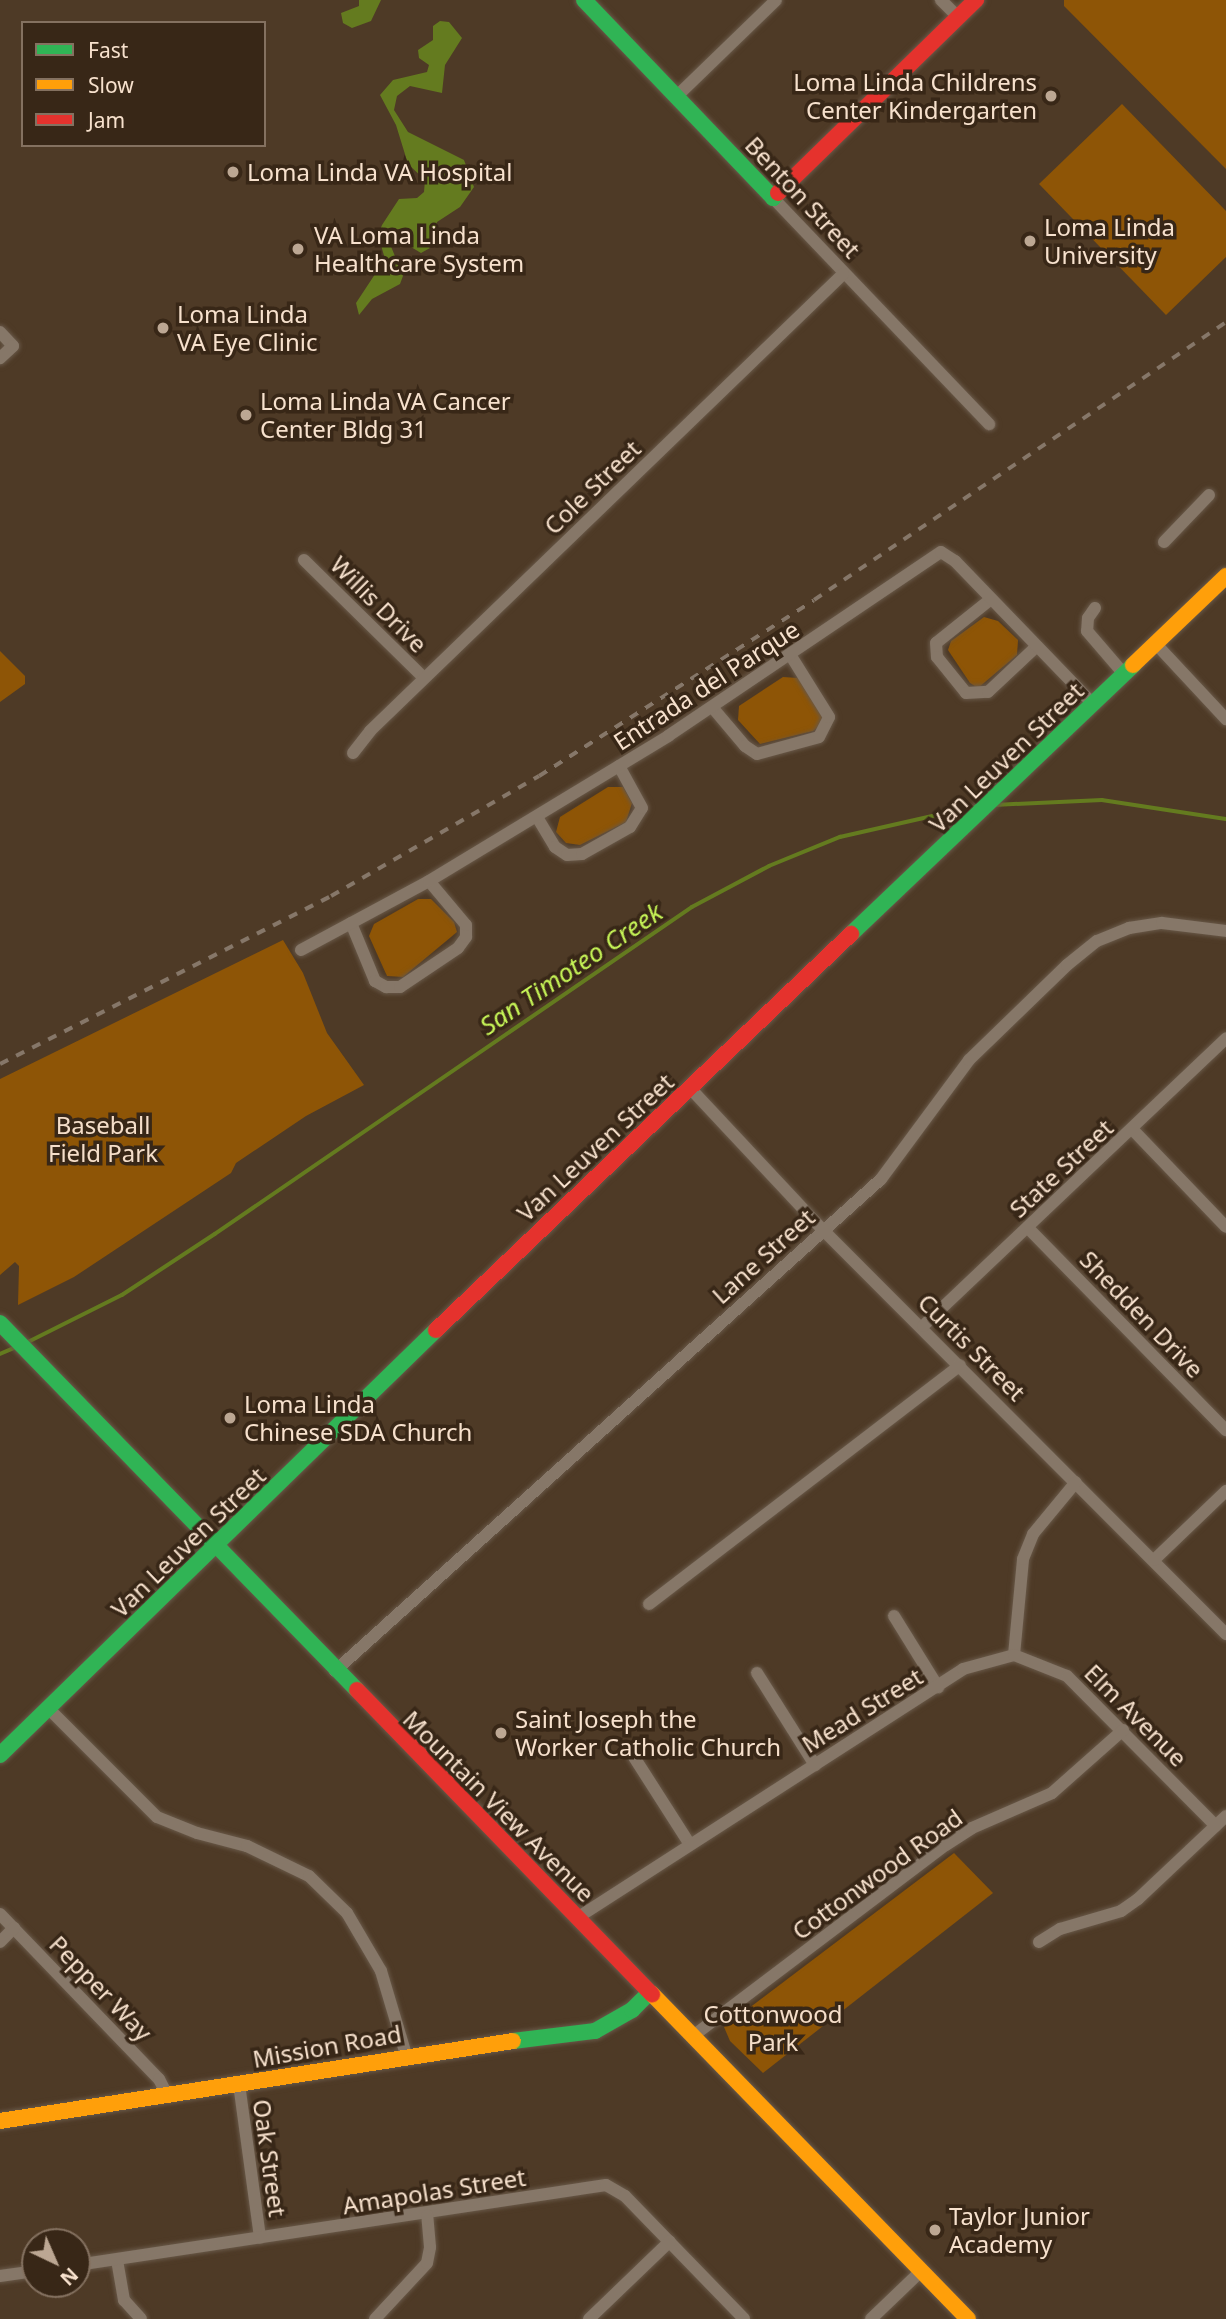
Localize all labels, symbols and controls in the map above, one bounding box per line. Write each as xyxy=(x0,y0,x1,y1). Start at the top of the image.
legend xyxy=(21,21,266,147)
text: Fast xyxy=(88,36,128,64)
place label: Loma Linda Childrens Center Kindergarten xyxy=(793,68,1037,124)
text: Slow xyxy=(88,71,134,99)
marker: Loma Linda Childrens Center Kindergarten xyxy=(1043,88,1059,104)
text: Jam xyxy=(88,106,125,134)
street label: Benton Street xyxy=(740,130,866,264)
place label: Loma Linda VA Hospital xyxy=(247,158,512,186)
marker: Loma Linda VA Hospital xyxy=(225,164,241,180)
place label: Loma Linda University xyxy=(1044,213,1175,269)
place label: VA Loma Linda Healthcare System xyxy=(314,221,524,277)
marker: Loma Linda University xyxy=(1022,233,1038,249)
marker: VA Loma Linda Healthcare System xyxy=(288,239,308,259)
place label: Loma Linda VA Eye Clinic xyxy=(177,300,317,356)
marker: Loma Linda VA Eye Clinic xyxy=(155,320,171,336)
place label: Loma Linda VA Cancer Center Bldg 31 xyxy=(260,387,511,443)
marker: Loma Linda VA Cancer Center Bldg 31 xyxy=(238,407,254,423)
street label: Cole Street xyxy=(538,434,646,540)
street label: Willis Drive xyxy=(325,550,433,658)
street label: Entrada del Parque xyxy=(608,614,804,756)
street label: Van Leuven Street xyxy=(923,676,1089,838)
water label: San Timoteo Creek xyxy=(474,896,668,1042)
street label: Van Leuven Street xyxy=(511,1067,679,1227)
park label: Baseball Field Park xyxy=(48,1111,158,1167)
street label: State Street xyxy=(1003,1113,1119,1223)
street label: Lane Street xyxy=(706,1203,820,1309)
street label: Shedden Drive xyxy=(1074,1245,1210,1383)
street label: Curtis Street xyxy=(912,1287,1032,1407)
place label: Loma Linda Chinese SDA Church xyxy=(244,1390,472,1446)
marker: Loma Linda Chinese SDA Church xyxy=(222,1410,238,1426)
street label: Van Leuven Street xyxy=(105,1461,271,1623)
street label: Elm Avenue xyxy=(1079,1658,1193,1772)
street label: Mead Street xyxy=(796,1662,928,1758)
street label: Mountain View Avenue xyxy=(397,1704,601,1908)
place label: Saint Joseph the Worker Catholic Church xyxy=(515,1705,781,1761)
marker: Saint Joseph the Worker Catholic Church xyxy=(493,1725,509,1741)
street label: Cottonwood Road xyxy=(786,1803,968,1945)
street label: Pepper Way xyxy=(44,1930,158,2046)
park label: Cottonwood Park xyxy=(703,2000,843,2056)
street label: Mission Road xyxy=(250,2019,404,2073)
street label: Oak Street xyxy=(248,2097,292,2219)
street label: Amapolas Street xyxy=(340,2162,528,2220)
place label: Taylor Junior Academy xyxy=(949,2202,1090,2258)
marker: Taylor Junior Academy xyxy=(927,2222,943,2238)
north arrow xyxy=(21,2228,91,2298)
text: N xyxy=(55,2262,84,2291)

